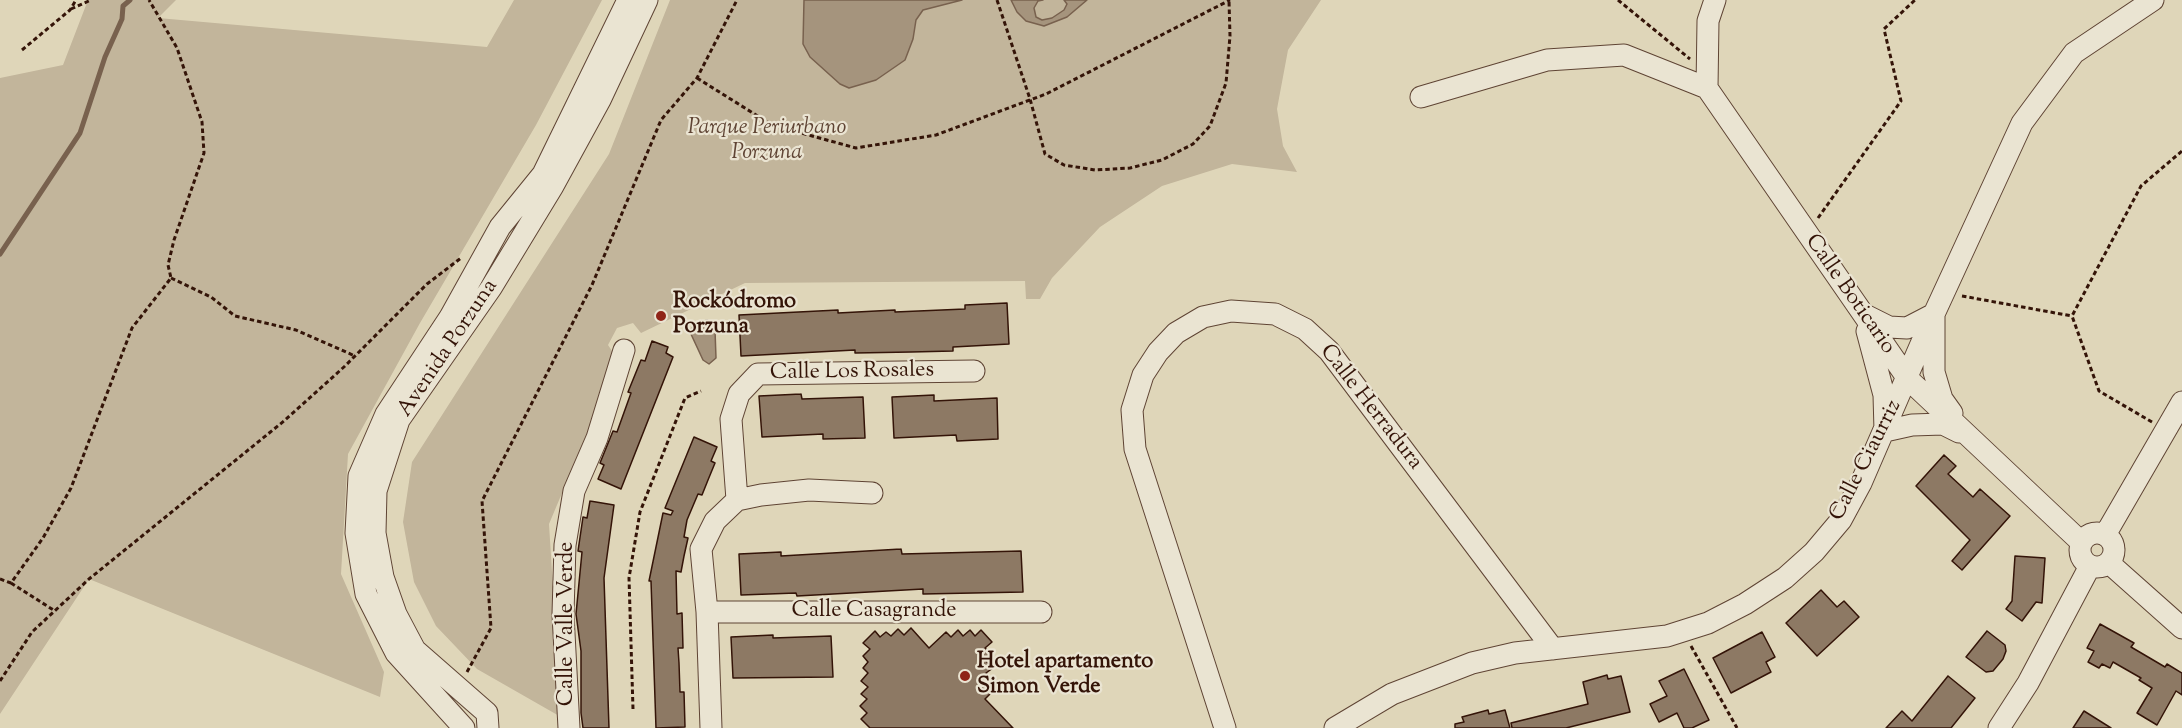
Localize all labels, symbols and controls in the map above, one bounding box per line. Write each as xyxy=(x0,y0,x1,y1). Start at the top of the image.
park label: Parque Periurbano Porzuna xyxy=(688,116,846,168)
street label: Calle Boticario xyxy=(1798,230,1900,360)
street label: Avenida Porzuna xyxy=(393,275,505,423)
place label: Rockódromo Porzuna xyxy=(673,290,796,342)
marker: Rockódromo Porzuna xyxy=(654,309,668,323)
street label: Calle Herradura xyxy=(1313,340,1427,476)
street label: Calle Los Rosales xyxy=(770,358,934,388)
street label: Calle Ciaurriz xyxy=(1825,396,1909,526)
street label: Calle Valle Verde xyxy=(555,542,581,706)
street label: Calle Casagrande xyxy=(792,599,956,625)
place label: Hotel apartamento Simon Verde xyxy=(977,650,1153,702)
marker: Hotel apartamento Simon Verde xyxy=(958,669,972,683)

